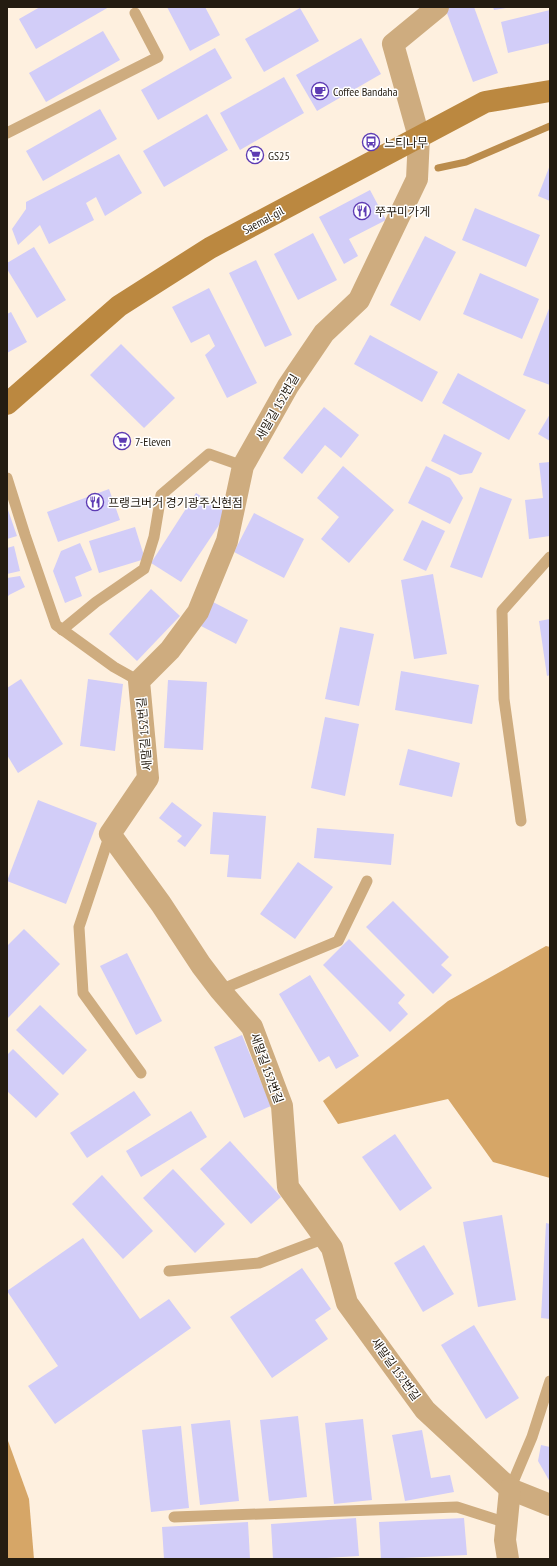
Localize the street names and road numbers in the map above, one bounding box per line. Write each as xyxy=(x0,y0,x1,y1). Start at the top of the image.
street label: Saemal-gil xyxy=(240,203,286,237)
street label: 새말길 152번길 xyxy=(252,371,302,443)
street label: 새말길 152번길 xyxy=(133,697,155,771)
street label: 새말길 152번길 xyxy=(247,1031,287,1105)
street label: 새말길 152번길 xyxy=(368,1335,424,1403)

